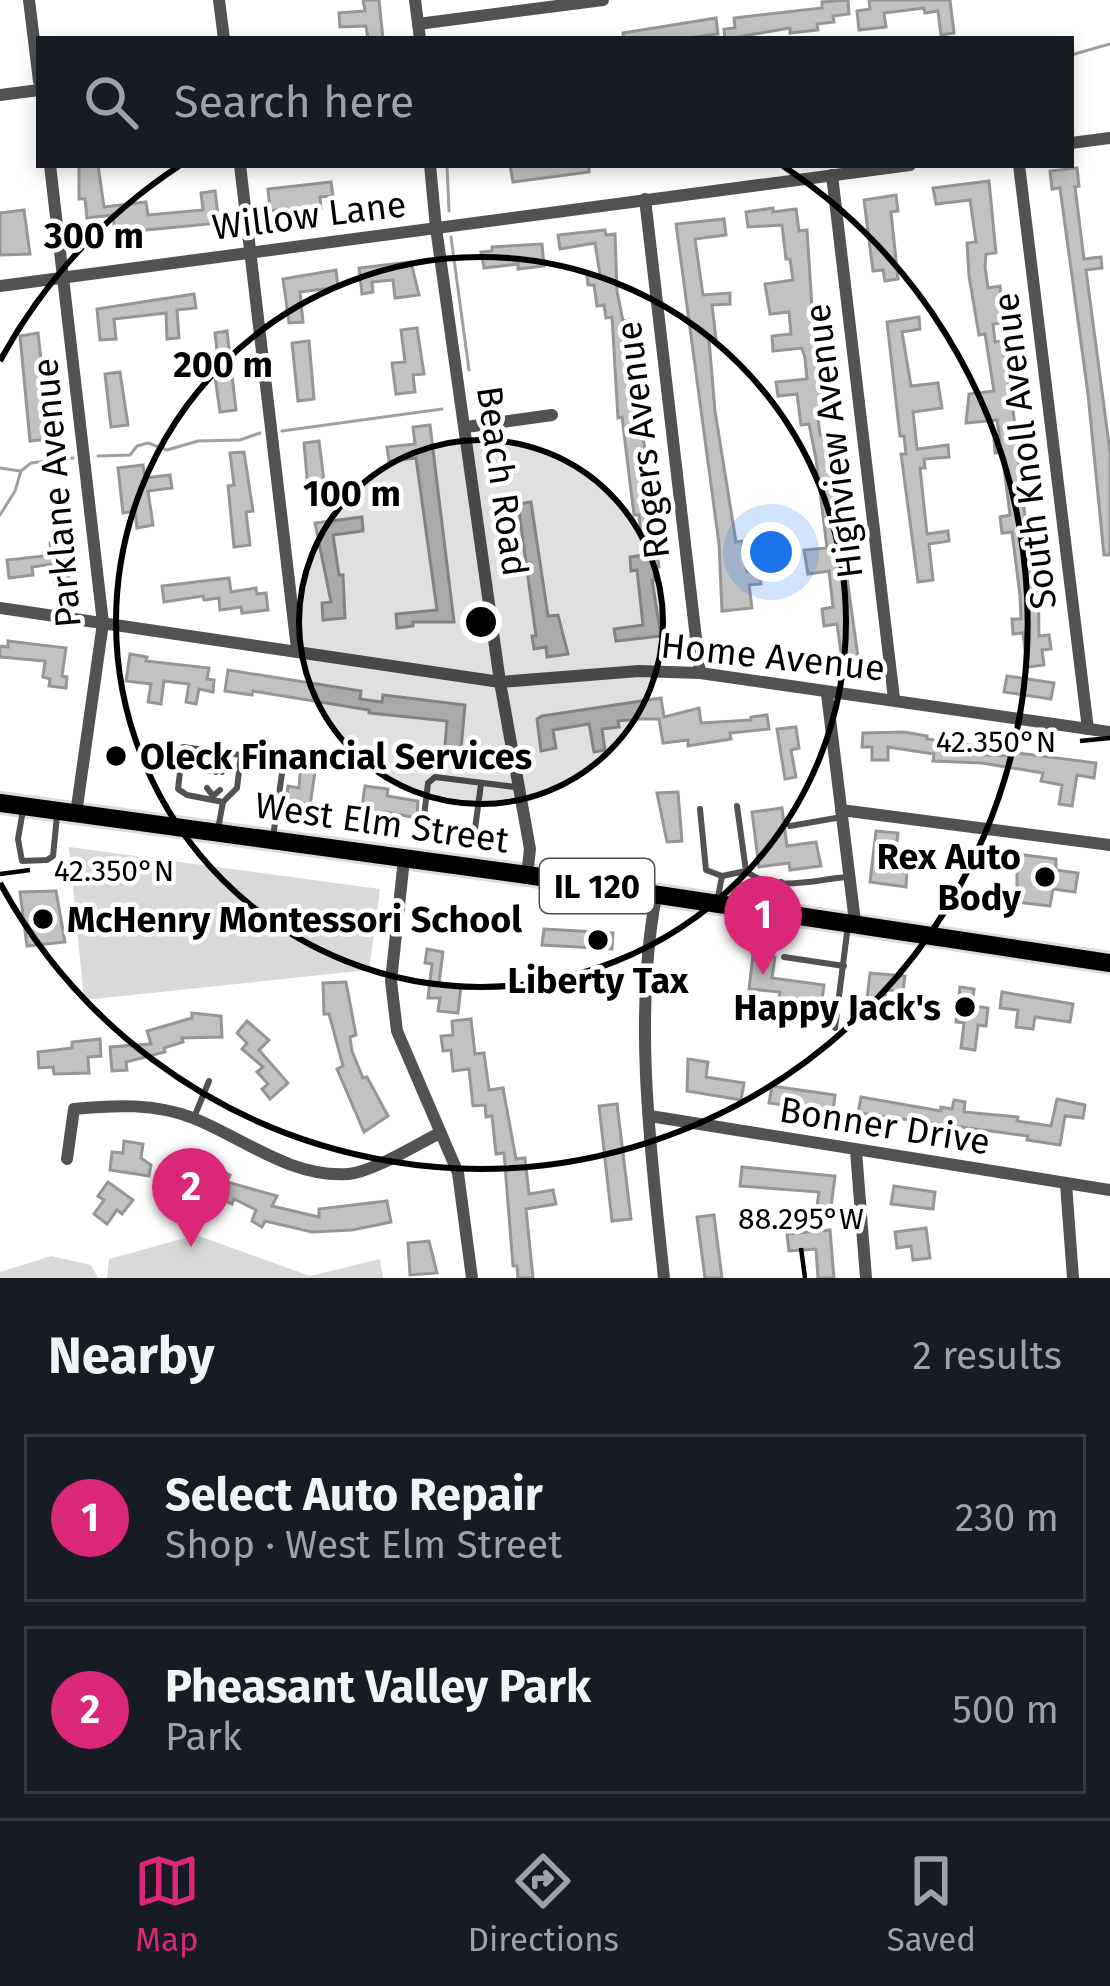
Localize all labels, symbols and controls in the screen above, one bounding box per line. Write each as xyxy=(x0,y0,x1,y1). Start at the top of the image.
search box xyxy=(36,36,1074,168)
icon: search xyxy=(78,69,144,135)
text: Search here xyxy=(174,75,414,129)
street label: Willow Lane xyxy=(210,182,409,250)
text: 300 m xyxy=(43,214,144,258)
street label: South Knoll Avenue xyxy=(984,290,1066,612)
street label: Highview Avenue xyxy=(795,301,873,581)
street label: Rogers Avenue xyxy=(607,318,679,561)
text: 200 m xyxy=(173,343,273,387)
street label: Parklane Avenue xyxy=(23,356,91,630)
street label: Beach Road xyxy=(467,383,537,579)
text: 100 m xyxy=(303,472,401,516)
your location xyxy=(741,522,801,582)
centre of rings xyxy=(460,601,502,643)
street label: Home Avenue xyxy=(659,623,887,691)
text: 42.350°N xyxy=(936,724,1056,760)
place label: Oleck Financial Services xyxy=(140,735,532,779)
marker: Oleck Financial Services xyxy=(103,743,129,769)
street label: West Elm Street xyxy=(252,783,512,863)
place label: Rex Auto Body xyxy=(877,835,1021,920)
text: 42.350°N xyxy=(54,853,174,889)
road number: IL 120 xyxy=(540,859,654,913)
marker: Rex Auto Body xyxy=(1032,864,1058,890)
pin: 1 xyxy=(724,876,802,975)
place label: McHenry Montessori School xyxy=(67,898,522,942)
marker: McHenry Montessori School xyxy=(30,906,56,932)
marker: Liberty Tax xyxy=(585,927,611,953)
place label: Liberty Tax xyxy=(507,959,689,1003)
place label: Happy Jack's xyxy=(734,986,941,1030)
marker: Happy Jack's xyxy=(952,994,978,1020)
street label: Bonner Drive xyxy=(776,1088,993,1164)
pin: 2 xyxy=(152,1148,230,1247)
text: 88.295°W xyxy=(738,1201,864,1237)
text: Nearby xyxy=(48,1325,214,1387)
text: 2 results xyxy=(913,1333,1062,1379)
text: Select Auto Repair xyxy=(165,1468,543,1522)
text: 1 xyxy=(81,1495,99,1541)
text: 230 m xyxy=(955,1495,1059,1541)
text: Shop · West Elm Street xyxy=(165,1522,562,1568)
text: Pheasant Valley Park xyxy=(165,1660,591,1714)
text: 2 xyxy=(80,1687,100,1733)
text: 500 m xyxy=(952,1687,1059,1733)
text: Park xyxy=(165,1714,242,1760)
tab: Map xyxy=(134,1848,200,1960)
tab: Directions xyxy=(468,1848,619,1960)
tab: Saved xyxy=(887,1848,976,1960)

